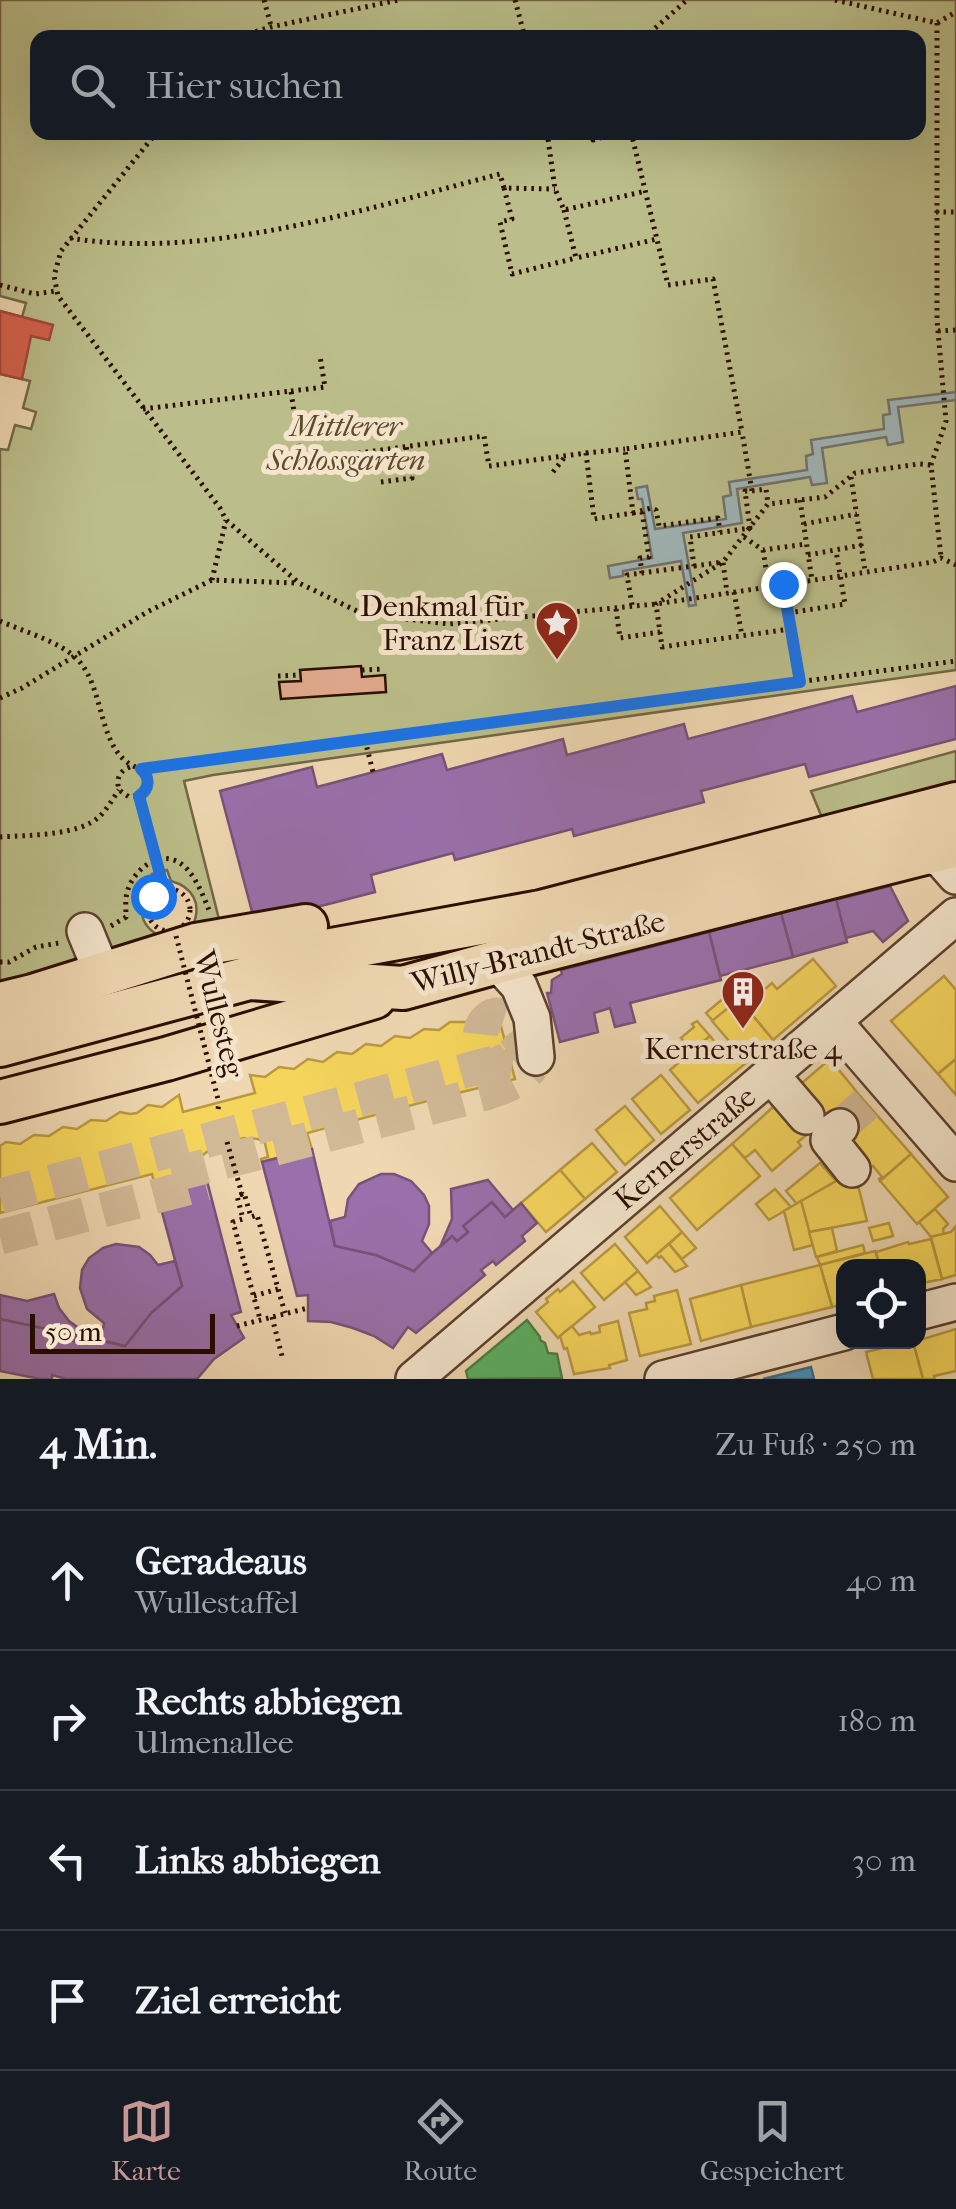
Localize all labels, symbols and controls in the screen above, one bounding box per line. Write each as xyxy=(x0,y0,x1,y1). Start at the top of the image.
search box xyxy=(30,30,926,140)
icon: search xyxy=(65,58,120,113)
text: Hier suchen xyxy=(145,63,343,108)
park label: Mittlerer Schlossgarten xyxy=(266,409,425,478)
route end xyxy=(761,562,807,608)
place label: Denkmal für Franz Liszt xyxy=(360,589,524,658)
place icon: Denkmal für Franz Liszt xyxy=(534,600,580,661)
route start xyxy=(131,874,177,920)
street label: Willy-Brandt-Straße xyxy=(407,904,669,1001)
street label: Wullesteg xyxy=(186,946,251,1082)
building icon: Kernerstraße 4 xyxy=(720,969,766,1030)
place label: Kernerstraße 4 xyxy=(644,1032,843,1067)
street label: Kernerstraße xyxy=(608,1079,763,1218)
map controls xyxy=(836,1259,926,1349)
button: locate xyxy=(836,1259,926,1349)
scale bar xyxy=(30,1309,215,1354)
text: 50 m xyxy=(45,1315,102,1348)
text: 4 Min. xyxy=(40,1420,157,1469)
text: Zu Fuß · 250 m xyxy=(715,1426,916,1463)
text: Geradeaus xyxy=(135,1539,307,1584)
icon: ahead xyxy=(40,1553,95,1608)
text: 40 m xyxy=(846,1562,916,1599)
text: Wullestaffel xyxy=(135,1584,298,1621)
text: Rechts abbiegen xyxy=(135,1679,402,1724)
icon: right xyxy=(40,1693,95,1748)
text: 180 m xyxy=(837,1702,916,1739)
text: Ulmenallee xyxy=(135,1724,294,1761)
icon: left xyxy=(40,1833,95,1888)
text: Links abbiegen xyxy=(135,1838,381,1883)
text: 30 m xyxy=(852,1842,916,1879)
icon: arrive xyxy=(40,1973,95,2028)
text: Ziel erreicht xyxy=(135,1978,341,2023)
tab: Karte xyxy=(111,2094,181,2187)
tab: Route xyxy=(404,2094,477,2187)
tab: Gespeichert xyxy=(700,2094,845,2187)

